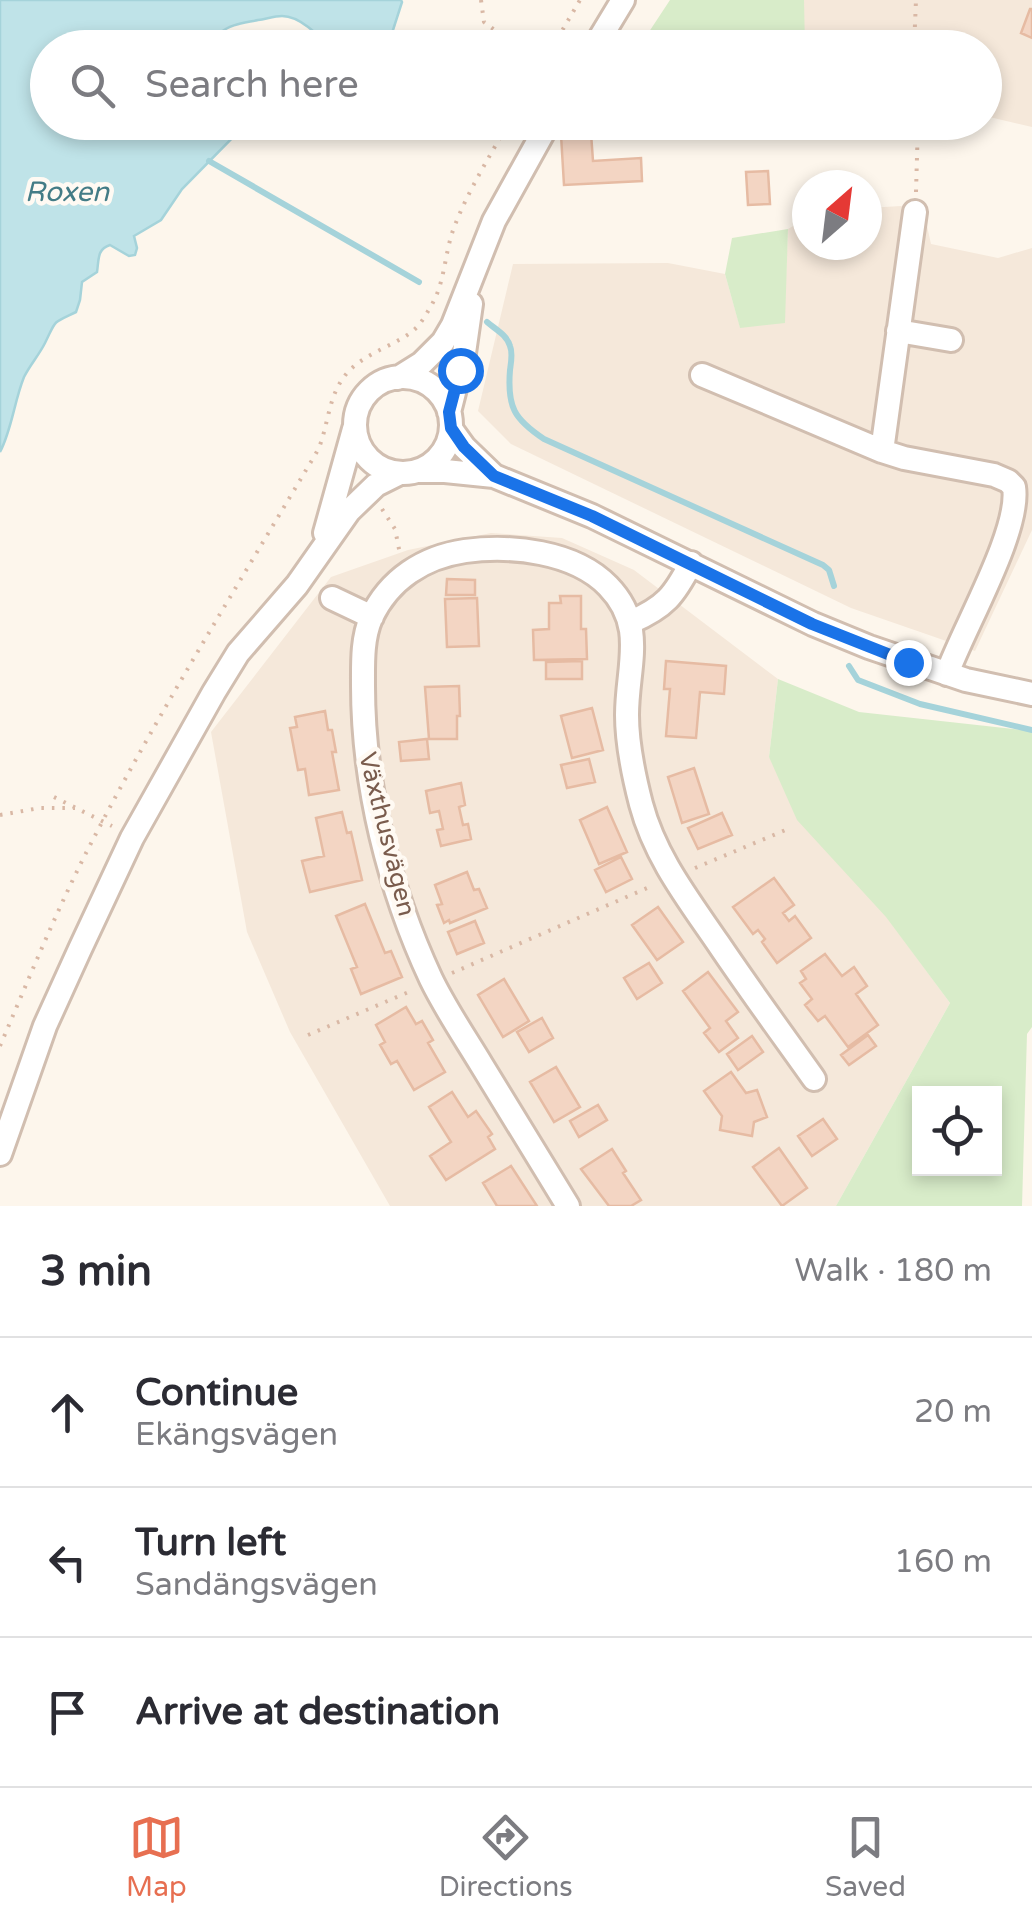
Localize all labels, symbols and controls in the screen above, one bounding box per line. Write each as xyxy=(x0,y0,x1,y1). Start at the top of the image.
search box xyxy=(30,30,1002,140)
icon: search xyxy=(65,58,120,113)
text: Search here xyxy=(145,62,359,108)
north arrow xyxy=(792,170,882,260)
water label: Roxen xyxy=(25,175,110,209)
route start xyxy=(438,348,484,394)
route end xyxy=(886,640,932,686)
street label: Växthusvägen xyxy=(352,749,422,919)
map controls xyxy=(912,1086,1002,1176)
button: locate xyxy=(912,1086,1002,1176)
text: 3 min xyxy=(40,1246,152,1297)
text: Walk · 180 m xyxy=(795,1252,992,1290)
text: Continue xyxy=(135,1370,298,1416)
icon: ahead xyxy=(40,1385,95,1440)
text: 20 m xyxy=(914,1393,992,1431)
text: Ekängsvägen xyxy=(135,1416,338,1454)
text: Turn left xyxy=(135,1520,286,1566)
icon: left xyxy=(40,1535,95,1590)
text: 160 m xyxy=(894,1543,992,1581)
text: Sandängsvägen xyxy=(135,1566,378,1604)
icon: arrive xyxy=(40,1685,95,1740)
text: Arrive at destination xyxy=(135,1689,500,1735)
tab: Map xyxy=(126,1810,187,1904)
tab: Directions xyxy=(439,1810,573,1904)
tab: Saved xyxy=(825,1810,906,1904)

